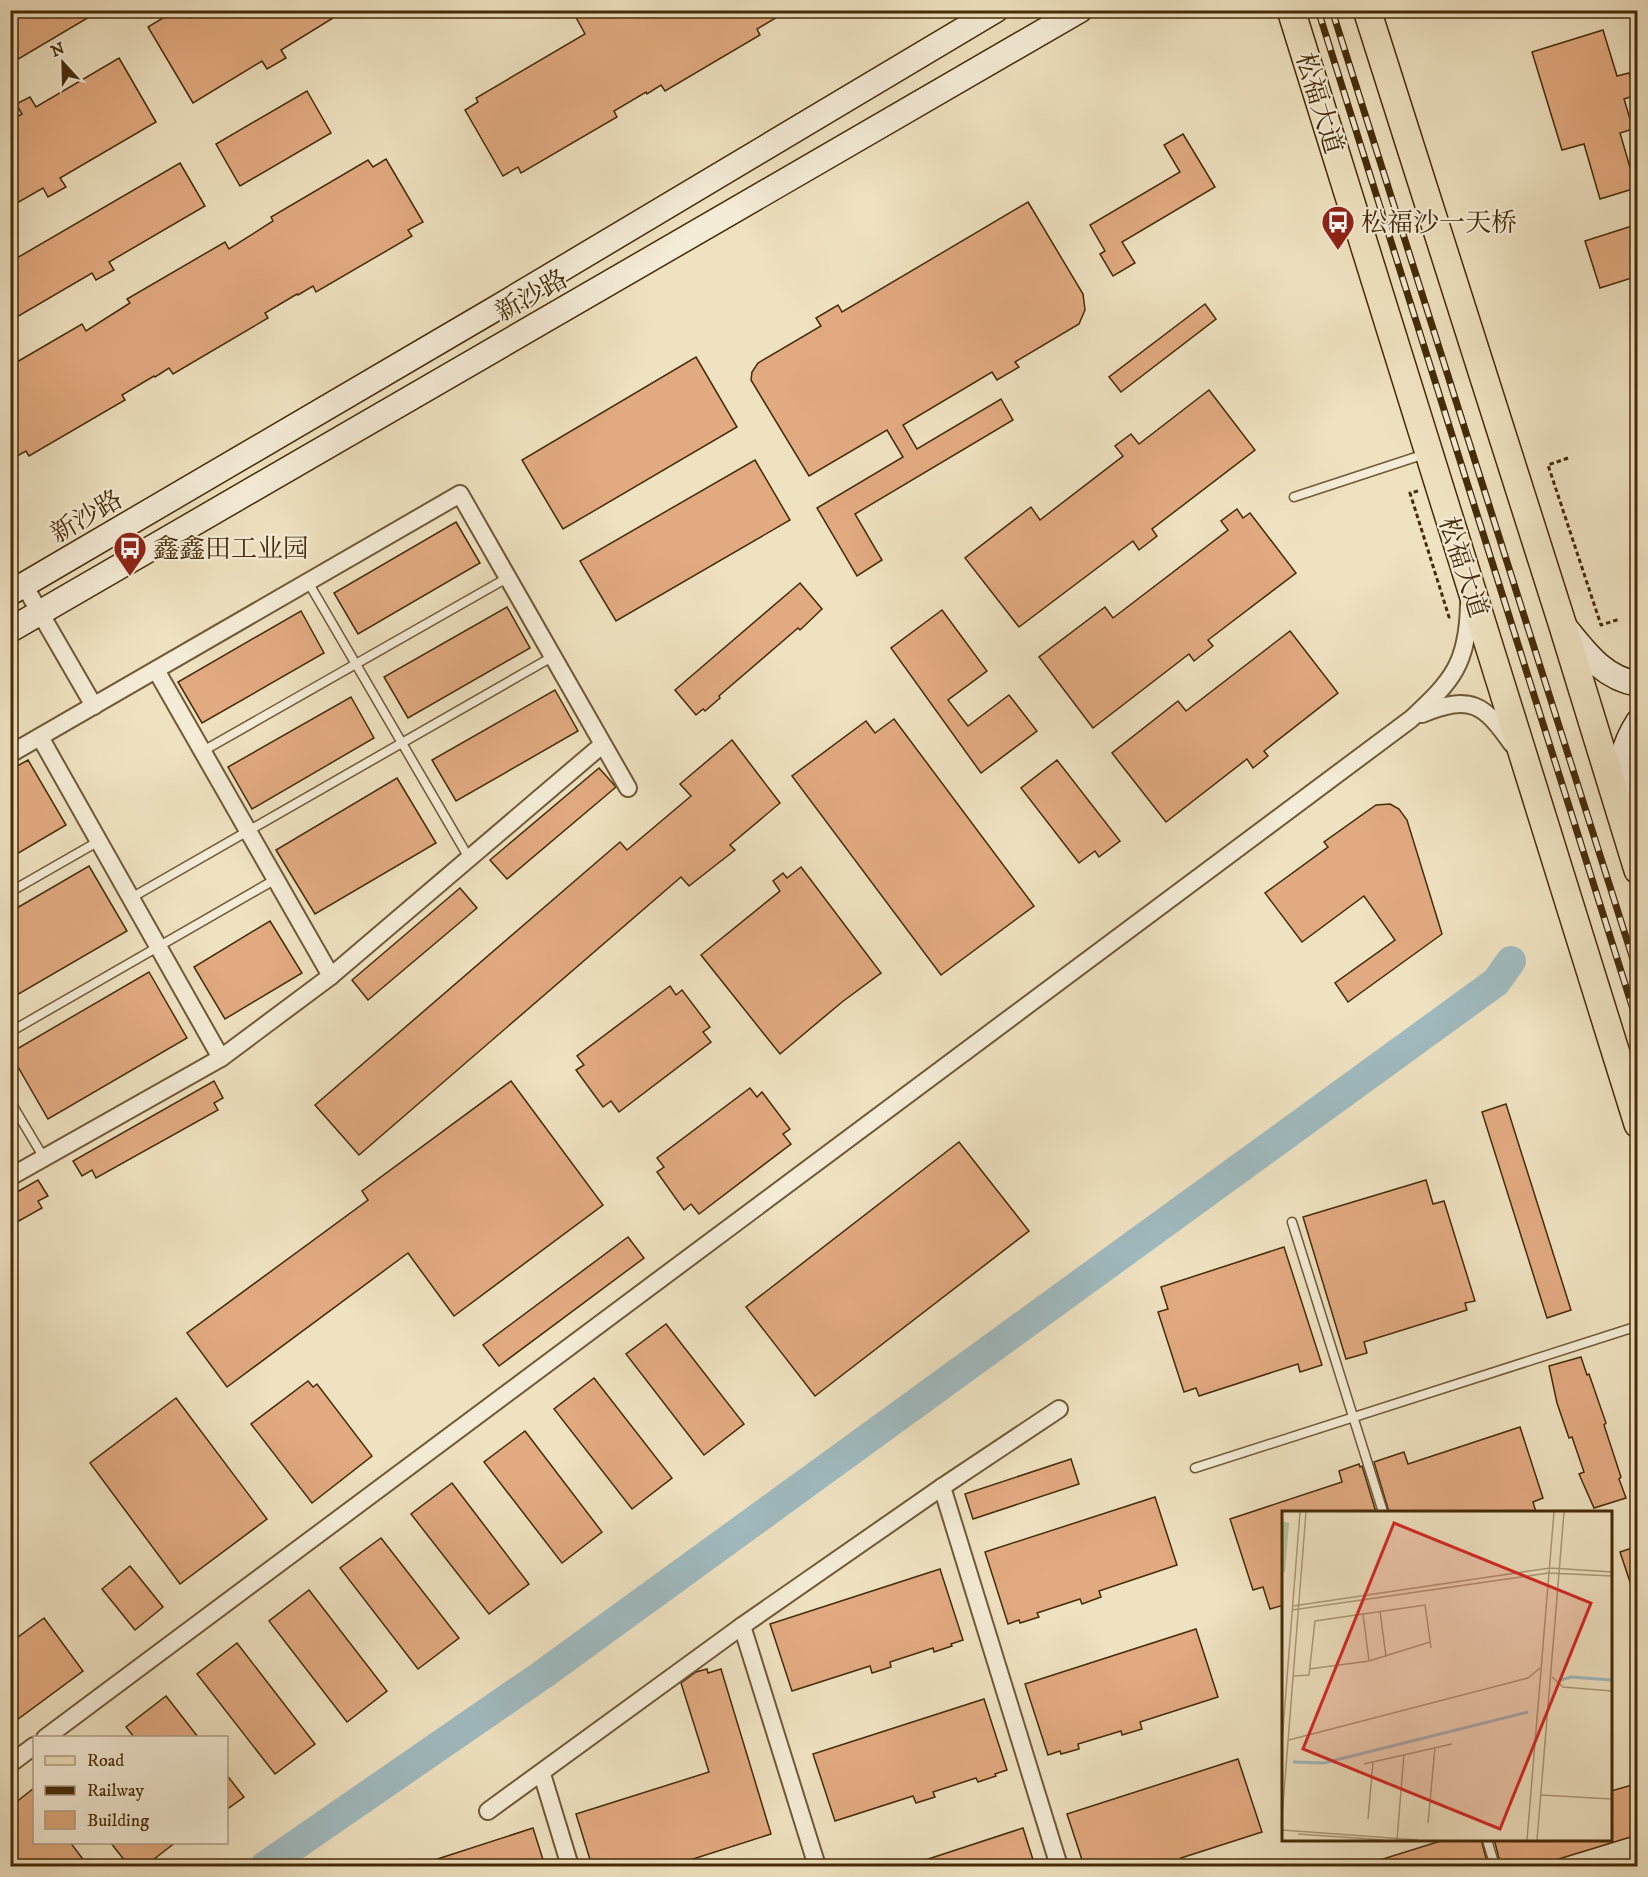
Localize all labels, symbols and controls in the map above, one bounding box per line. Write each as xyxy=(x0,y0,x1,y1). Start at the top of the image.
north arrow xyxy=(33,33,93,93)
text: N xyxy=(48,38,68,62)
street label: 松福大道 xyxy=(1288,49,1350,158)
bus stop icon: 松福沙一天桥 xyxy=(1320,204,1356,251)
place label: 松福沙一天桥 xyxy=(1361,207,1517,240)
street label: 新沙路 xyxy=(490,263,574,330)
street label: 新沙路 xyxy=(45,484,129,551)
street label: 松福大道 xyxy=(1431,513,1494,622)
bus stop icon: 鑫鑫田工业园 xyxy=(112,530,148,577)
place label: 鑫鑫田工业园 xyxy=(153,533,309,566)
inset map xyxy=(1282,1511,1612,1841)
legend xyxy=(33,1736,228,1844)
text: Road xyxy=(87,1750,124,1772)
text: Railway xyxy=(87,1780,145,1802)
text: Building xyxy=(87,1810,149,1832)

